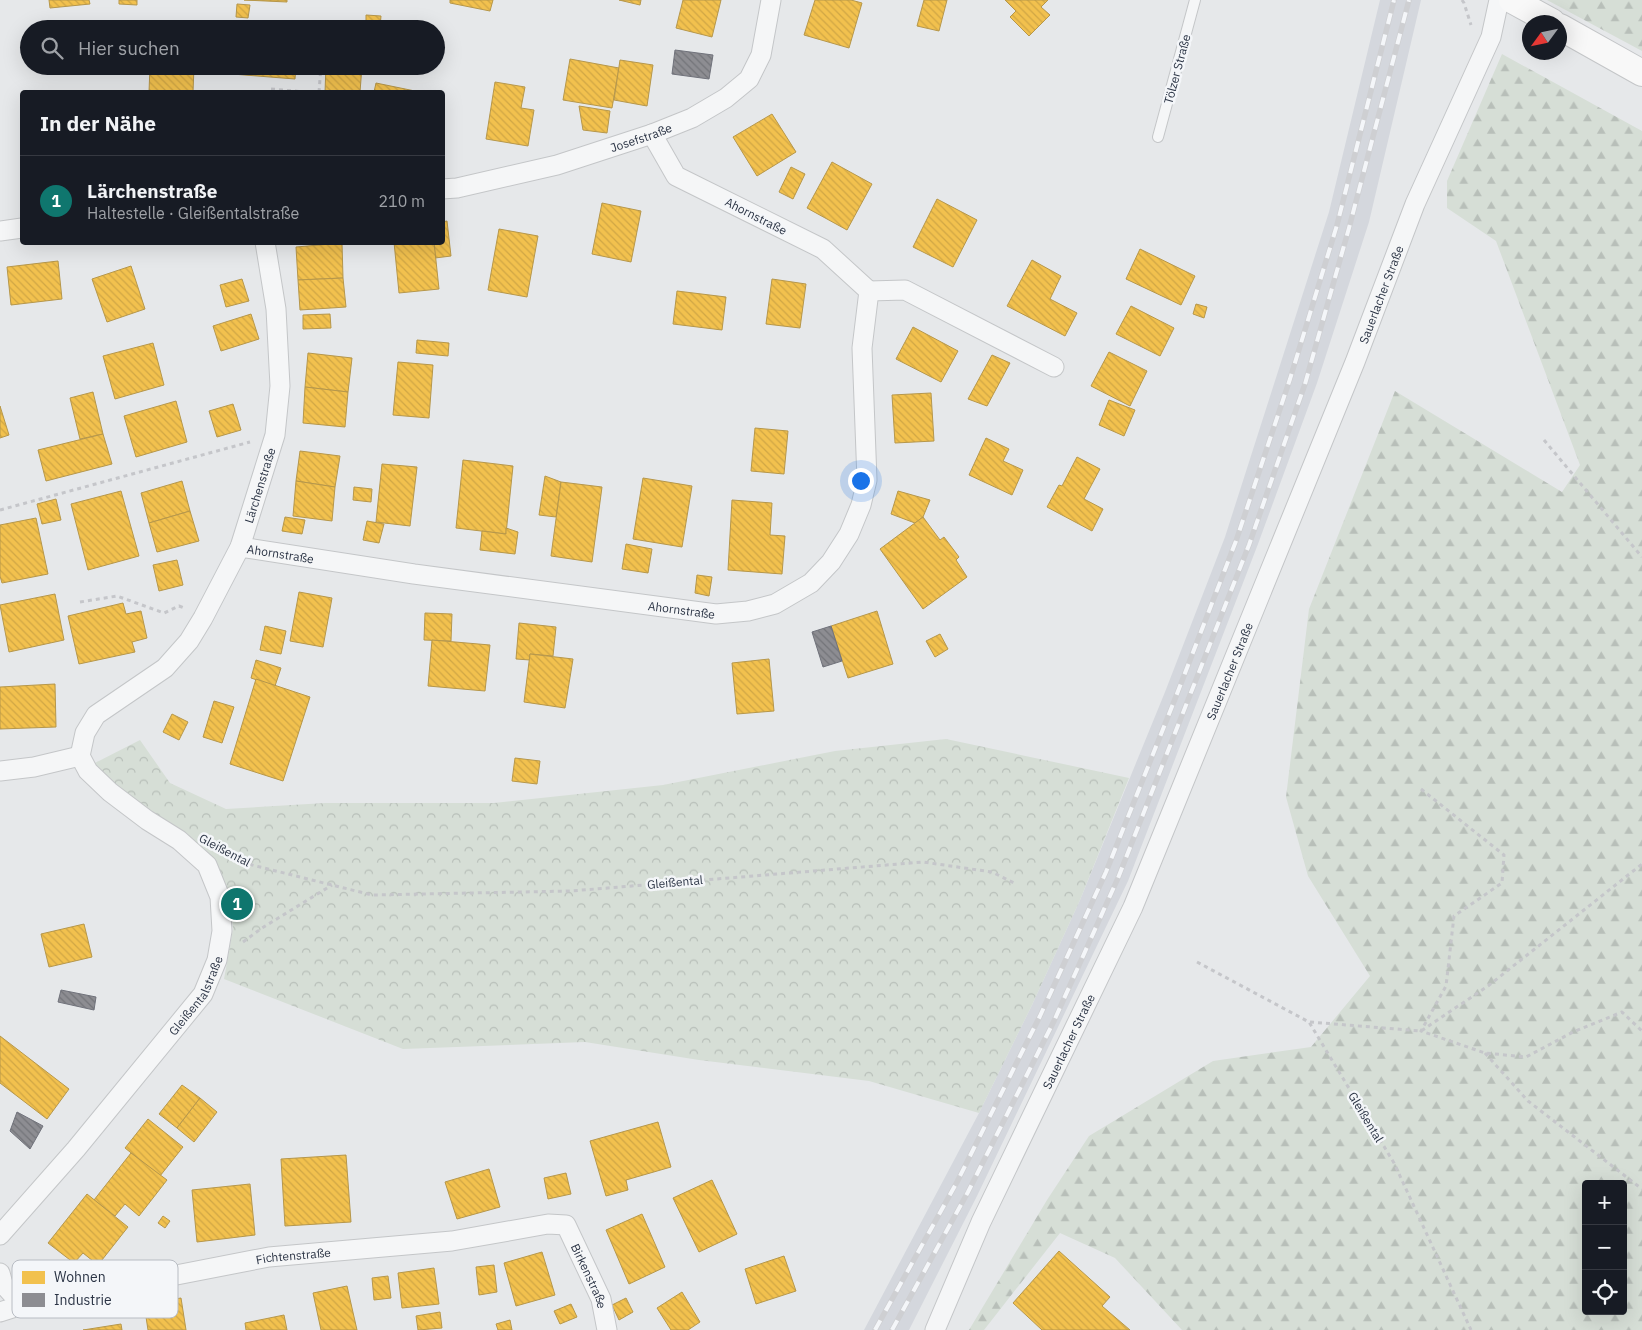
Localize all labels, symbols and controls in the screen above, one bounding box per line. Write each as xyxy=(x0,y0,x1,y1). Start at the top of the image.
north arrow xyxy=(1522,15,1567,60)
search box xyxy=(20,20,445,75)
street label: Tölzer Straße xyxy=(1160,32,1194,106)
icon: search xyxy=(38,34,66,62)
text: Hier suchen xyxy=(78,36,180,60)
text: In der Nähe xyxy=(40,109,156,137)
street label: Josefstraße xyxy=(608,119,674,155)
text: Lärchenstraße xyxy=(87,179,218,203)
text: 1 xyxy=(51,191,61,211)
text: 210 m xyxy=(378,191,425,211)
street label: Ahornstraße xyxy=(723,194,790,238)
text: Haltestelle · Gleißentalstraße xyxy=(87,203,299,223)
street label: Sauerlacher Straße xyxy=(1355,243,1406,346)
street label: Lärchenstraße xyxy=(241,445,278,525)
your location xyxy=(848,468,874,494)
street label: Ahornstraße xyxy=(246,541,315,566)
street label: Ahornstraße xyxy=(647,598,716,621)
street label: Sauerlacher Straße xyxy=(1203,620,1256,722)
street label: Gleißental xyxy=(197,830,253,870)
street label: Gleißental xyxy=(646,872,704,892)
pin: 1 xyxy=(221,885,253,923)
street label: Gleißentalstraße xyxy=(165,955,225,1038)
street label: Sauerlacher Straße xyxy=(1039,991,1098,1091)
street label: Gleißental xyxy=(1345,1089,1387,1145)
map controls xyxy=(1582,1180,1627,1315)
button: + xyxy=(1582,1180,1627,1225)
button: − xyxy=(1582,1225,1627,1270)
street label: Birkenstraße xyxy=(568,1241,610,1310)
street label: Fichtenstraße xyxy=(254,1244,332,1267)
legend xyxy=(12,1260,178,1318)
text: Wohnen xyxy=(54,1268,106,1286)
button: locate xyxy=(1582,1270,1627,1315)
text: Industrie xyxy=(54,1291,112,1309)

